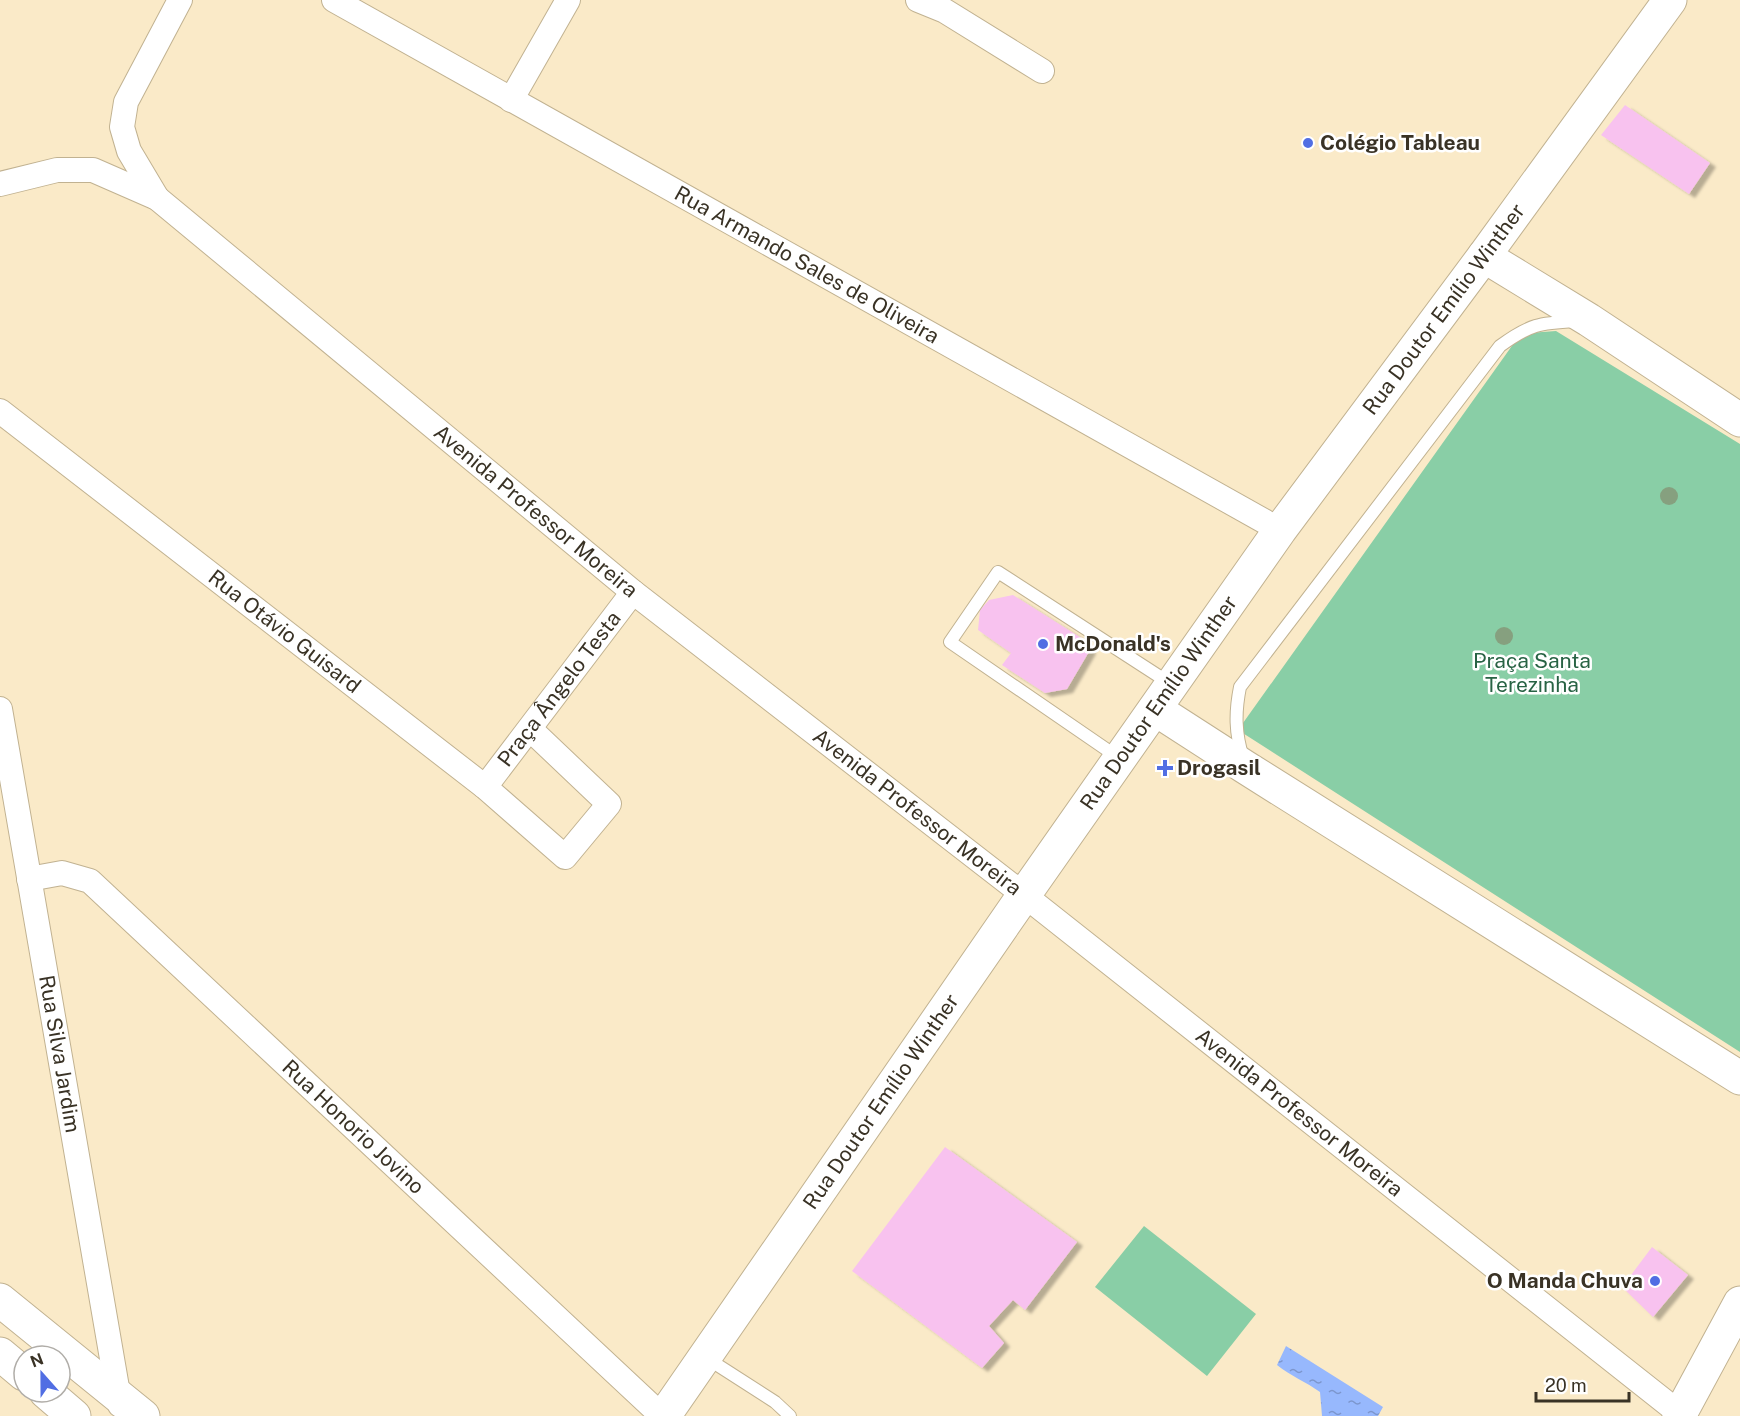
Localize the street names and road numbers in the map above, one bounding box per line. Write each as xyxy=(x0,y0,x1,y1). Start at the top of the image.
street label: Rua Armando Sales de Oliveira xyxy=(670,180,944,349)
street label: Rua Doutor Emílio Winther xyxy=(1357,199,1530,419)
street label: Avenida Professor Moreira xyxy=(429,419,643,603)
street label: Rua Otávio Guisard xyxy=(204,564,366,698)
street label: Rua Doutor Emílio Winther xyxy=(1075,590,1242,815)
street label: Praça Ângelo Testa xyxy=(492,606,626,771)
street label: Avenida Professor Moreira xyxy=(808,723,1027,900)
street label: Rua Silva Jardim xyxy=(34,973,86,1135)
street label: Rua Doutor Emílio Winther xyxy=(798,989,964,1214)
street label: Avenida Professor Moreira xyxy=(1191,1023,1408,1202)
street label: Rua Honorio Jovino xyxy=(277,1054,430,1199)

